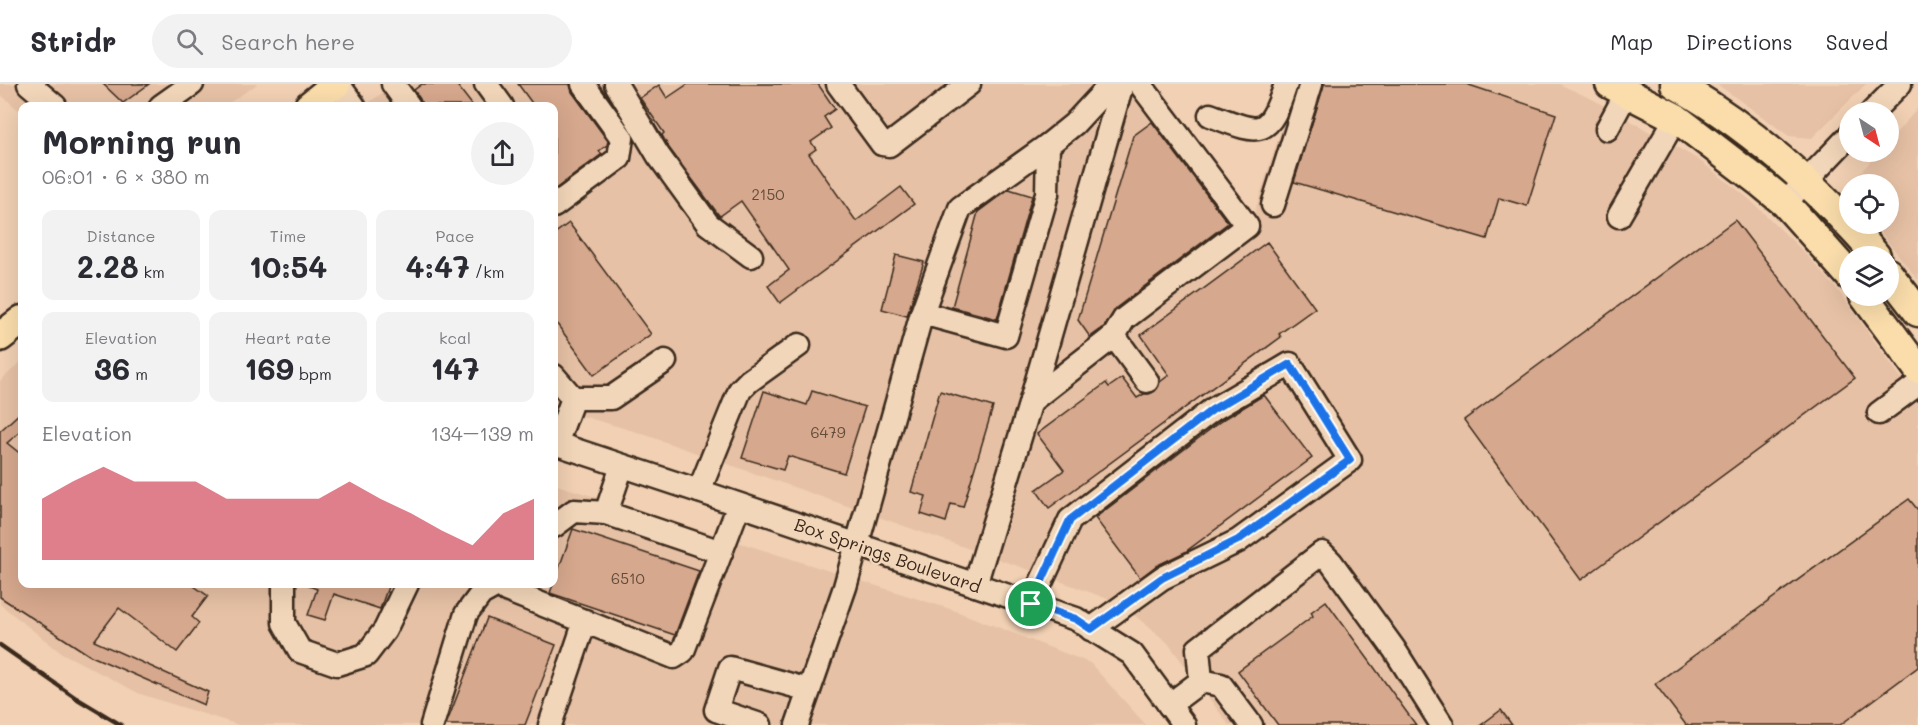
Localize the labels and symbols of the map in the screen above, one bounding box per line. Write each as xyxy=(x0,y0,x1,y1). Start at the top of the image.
north arrow xyxy=(1839,102,1899,162)
house number: 2150 xyxy=(751,184,785,204)
house number: 6479 xyxy=(810,422,846,442)
street label: Box Springs Boulevard xyxy=(791,512,985,598)
house number: 6510 xyxy=(611,568,645,588)
pin xyxy=(1005,578,1056,629)

